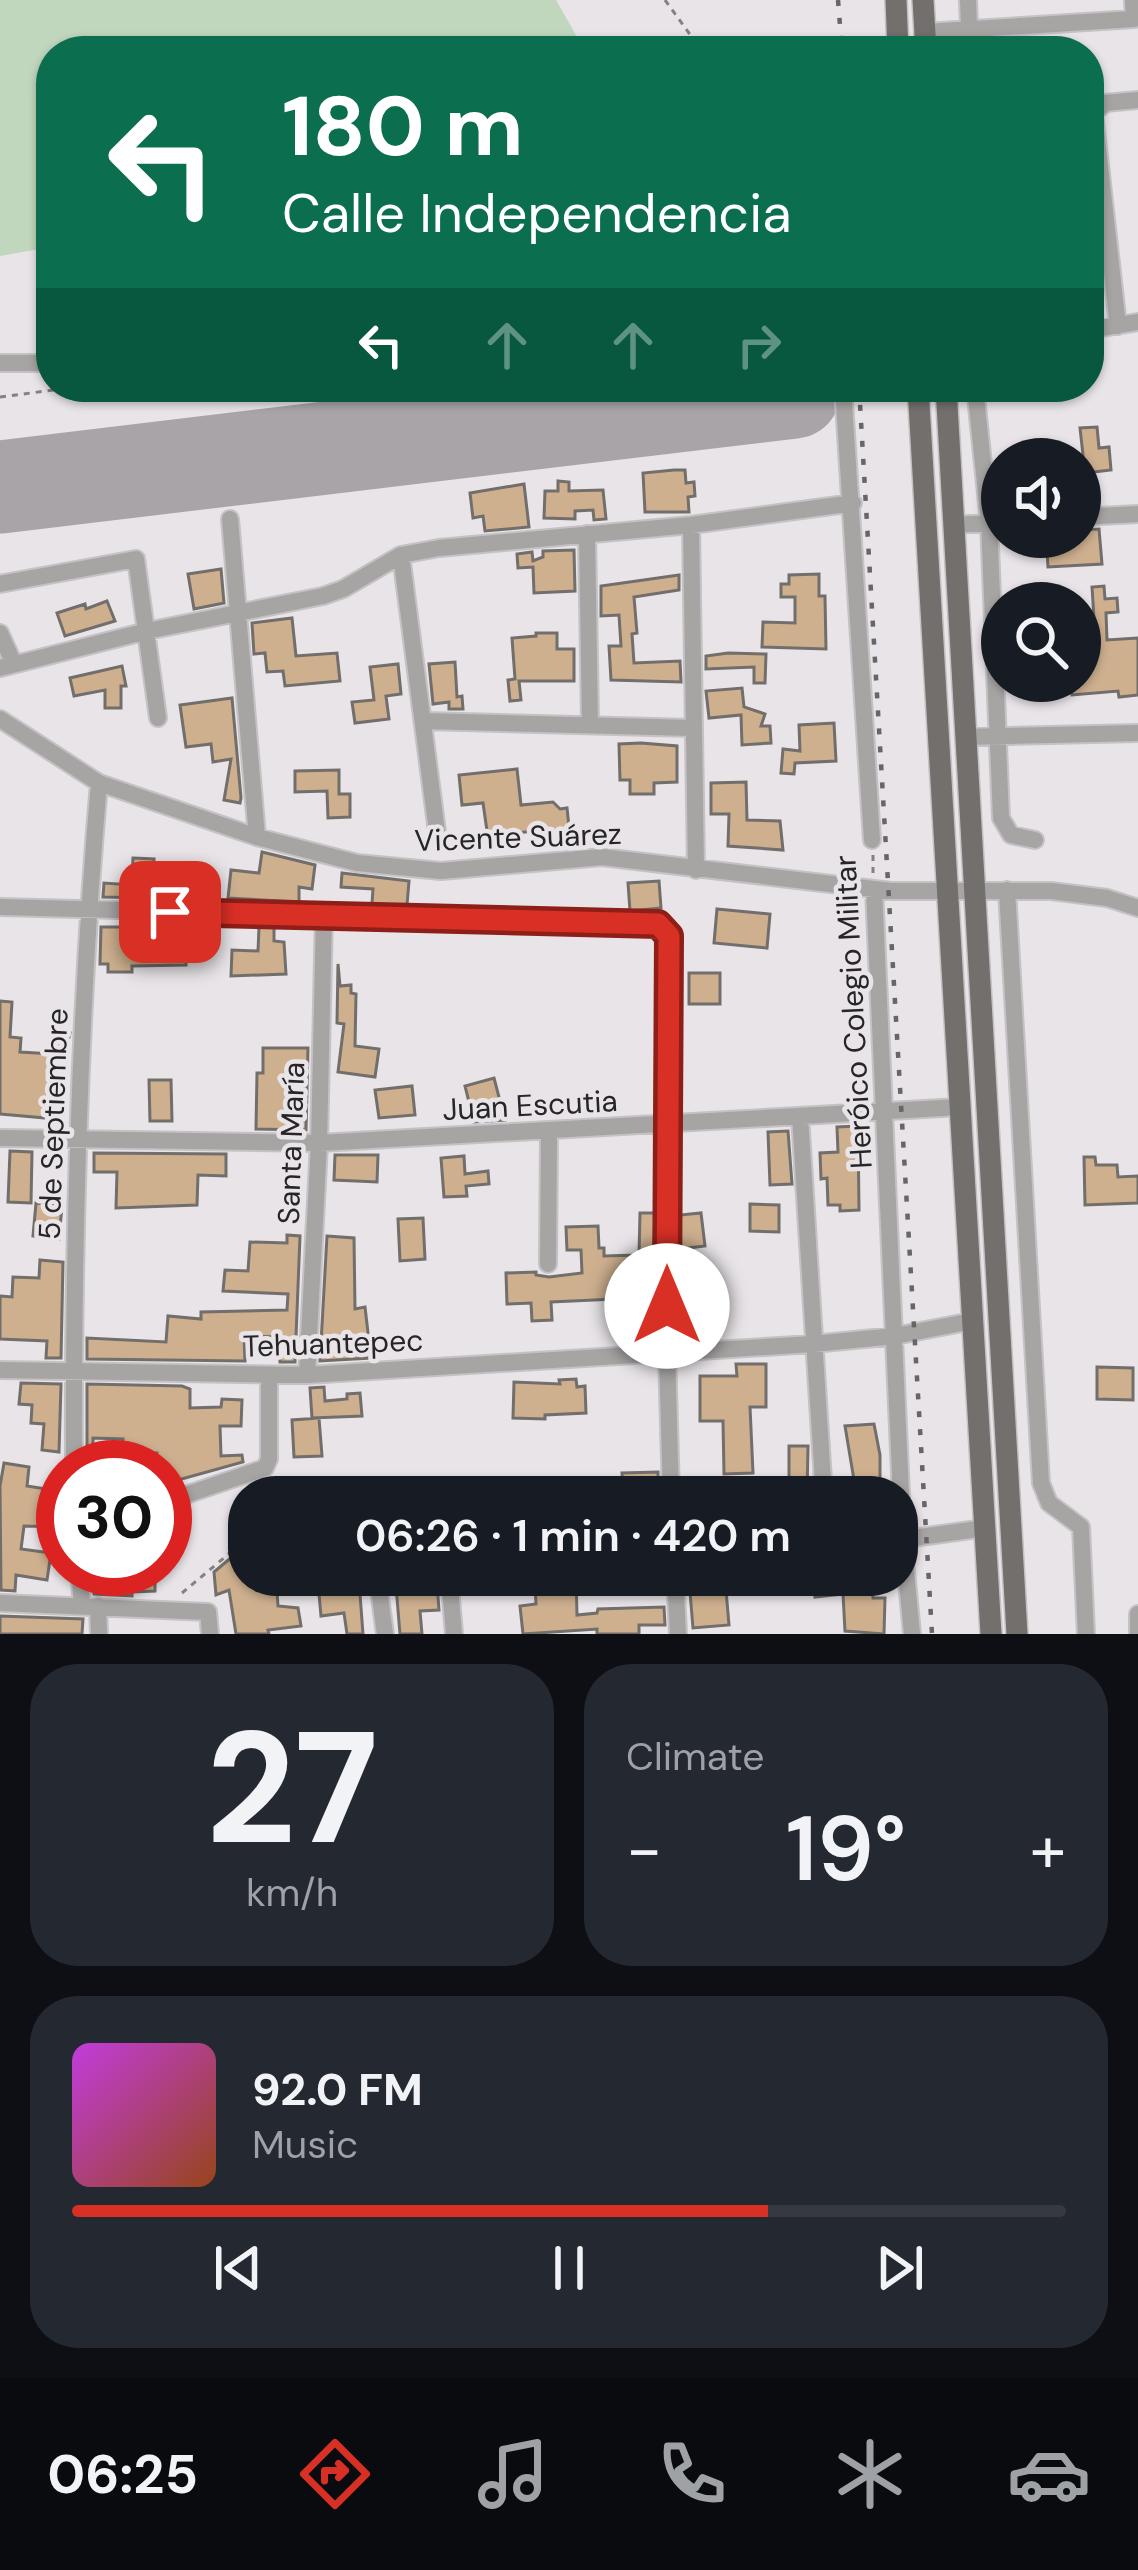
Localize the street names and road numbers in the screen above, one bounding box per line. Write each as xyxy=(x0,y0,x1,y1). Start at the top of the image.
street label: Vicente Suárez xyxy=(414,814,622,860)
street label: Heróico Colegio Militar xyxy=(825,854,881,1170)
street label: 5 de Septiembre xyxy=(29,1007,77,1241)
street label: Santa María xyxy=(269,1061,313,1225)
street label: Juan Escutia xyxy=(441,1081,619,1129)
street label: Tehuantepec xyxy=(242,1320,424,1366)

